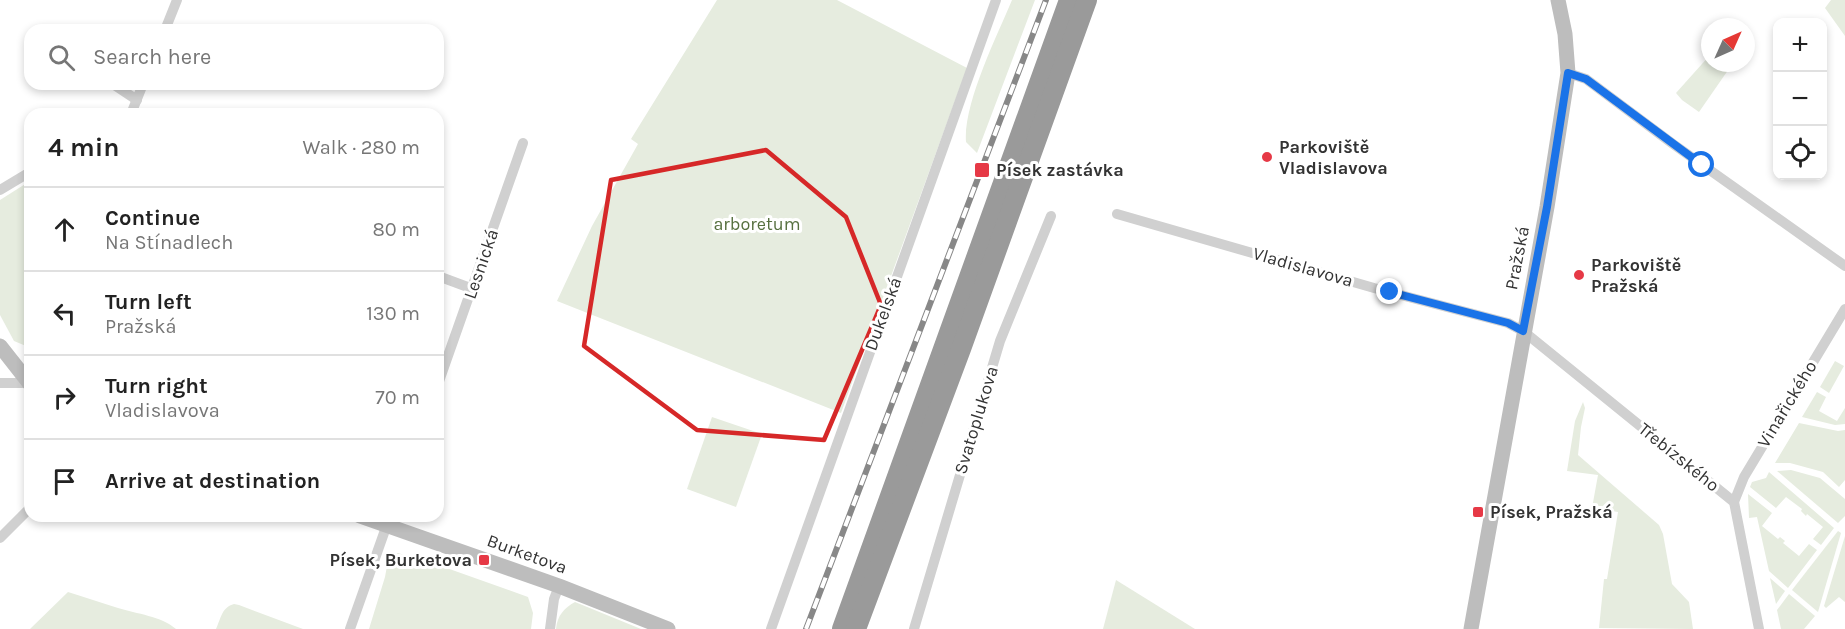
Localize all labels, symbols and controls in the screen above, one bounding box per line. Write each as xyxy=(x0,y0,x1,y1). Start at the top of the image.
north arrow xyxy=(1701,18,1755,72)
map controls xyxy=(1773,18,1827,180)
button: + xyxy=(1773,18,1827,72)
search box xyxy=(24,24,444,90)
icon: search xyxy=(45,41,78,74)
text: Search here xyxy=(93,44,211,70)
button: − xyxy=(1773,72,1827,126)
button: locate xyxy=(1773,126,1827,180)
text: 4 min xyxy=(48,132,119,163)
text: Walk · 280 m xyxy=(303,136,420,159)
place label: Parkoviště Vladislavova xyxy=(1279,136,1388,179)
marker: Parkoviště Vladislavova xyxy=(1260,150,1274,164)
route start xyxy=(1688,151,1714,177)
place label: Písek zastávka xyxy=(996,159,1124,181)
marker: Písek zastávka xyxy=(973,161,991,179)
text: Continue xyxy=(105,205,200,231)
icon: ahead xyxy=(48,213,81,246)
park label: arboretum xyxy=(713,213,801,235)
text: 80 m xyxy=(372,218,420,241)
street label: Pražská xyxy=(1500,224,1534,292)
street label: Lesnická xyxy=(459,226,503,302)
text: Na Stínadlech xyxy=(105,231,233,254)
street label: Vladislavova xyxy=(1250,242,1356,292)
place label: Parkoviště Pražská xyxy=(1591,254,1681,297)
marker: Parkoviště Pražská xyxy=(1572,268,1586,282)
street label: Dukelská xyxy=(860,274,906,354)
route end xyxy=(1376,278,1402,304)
text: Turn left xyxy=(105,289,192,315)
icon: left xyxy=(48,297,81,330)
text: 130 m xyxy=(366,302,420,325)
text: Pražská xyxy=(105,315,177,338)
street label: Vinařického xyxy=(1752,357,1822,451)
street label: Svatoplukova xyxy=(949,363,1003,477)
text: Turn right xyxy=(105,373,208,399)
icon: right xyxy=(48,381,81,414)
text: 70 m xyxy=(375,386,420,409)
text: Vladislavova xyxy=(105,399,220,422)
street label: Třebízského xyxy=(1634,418,1724,496)
icon: arrive xyxy=(48,465,81,498)
text: Arrive at destination xyxy=(105,468,320,494)
place label: Písek, Pražská xyxy=(1490,501,1613,523)
marker: Písek, Pražská xyxy=(1471,505,1485,519)
street label: Burketova xyxy=(484,529,570,579)
place label: Písek, Burketova xyxy=(329,549,472,571)
marker: Písek, Burketova xyxy=(477,553,491,567)

